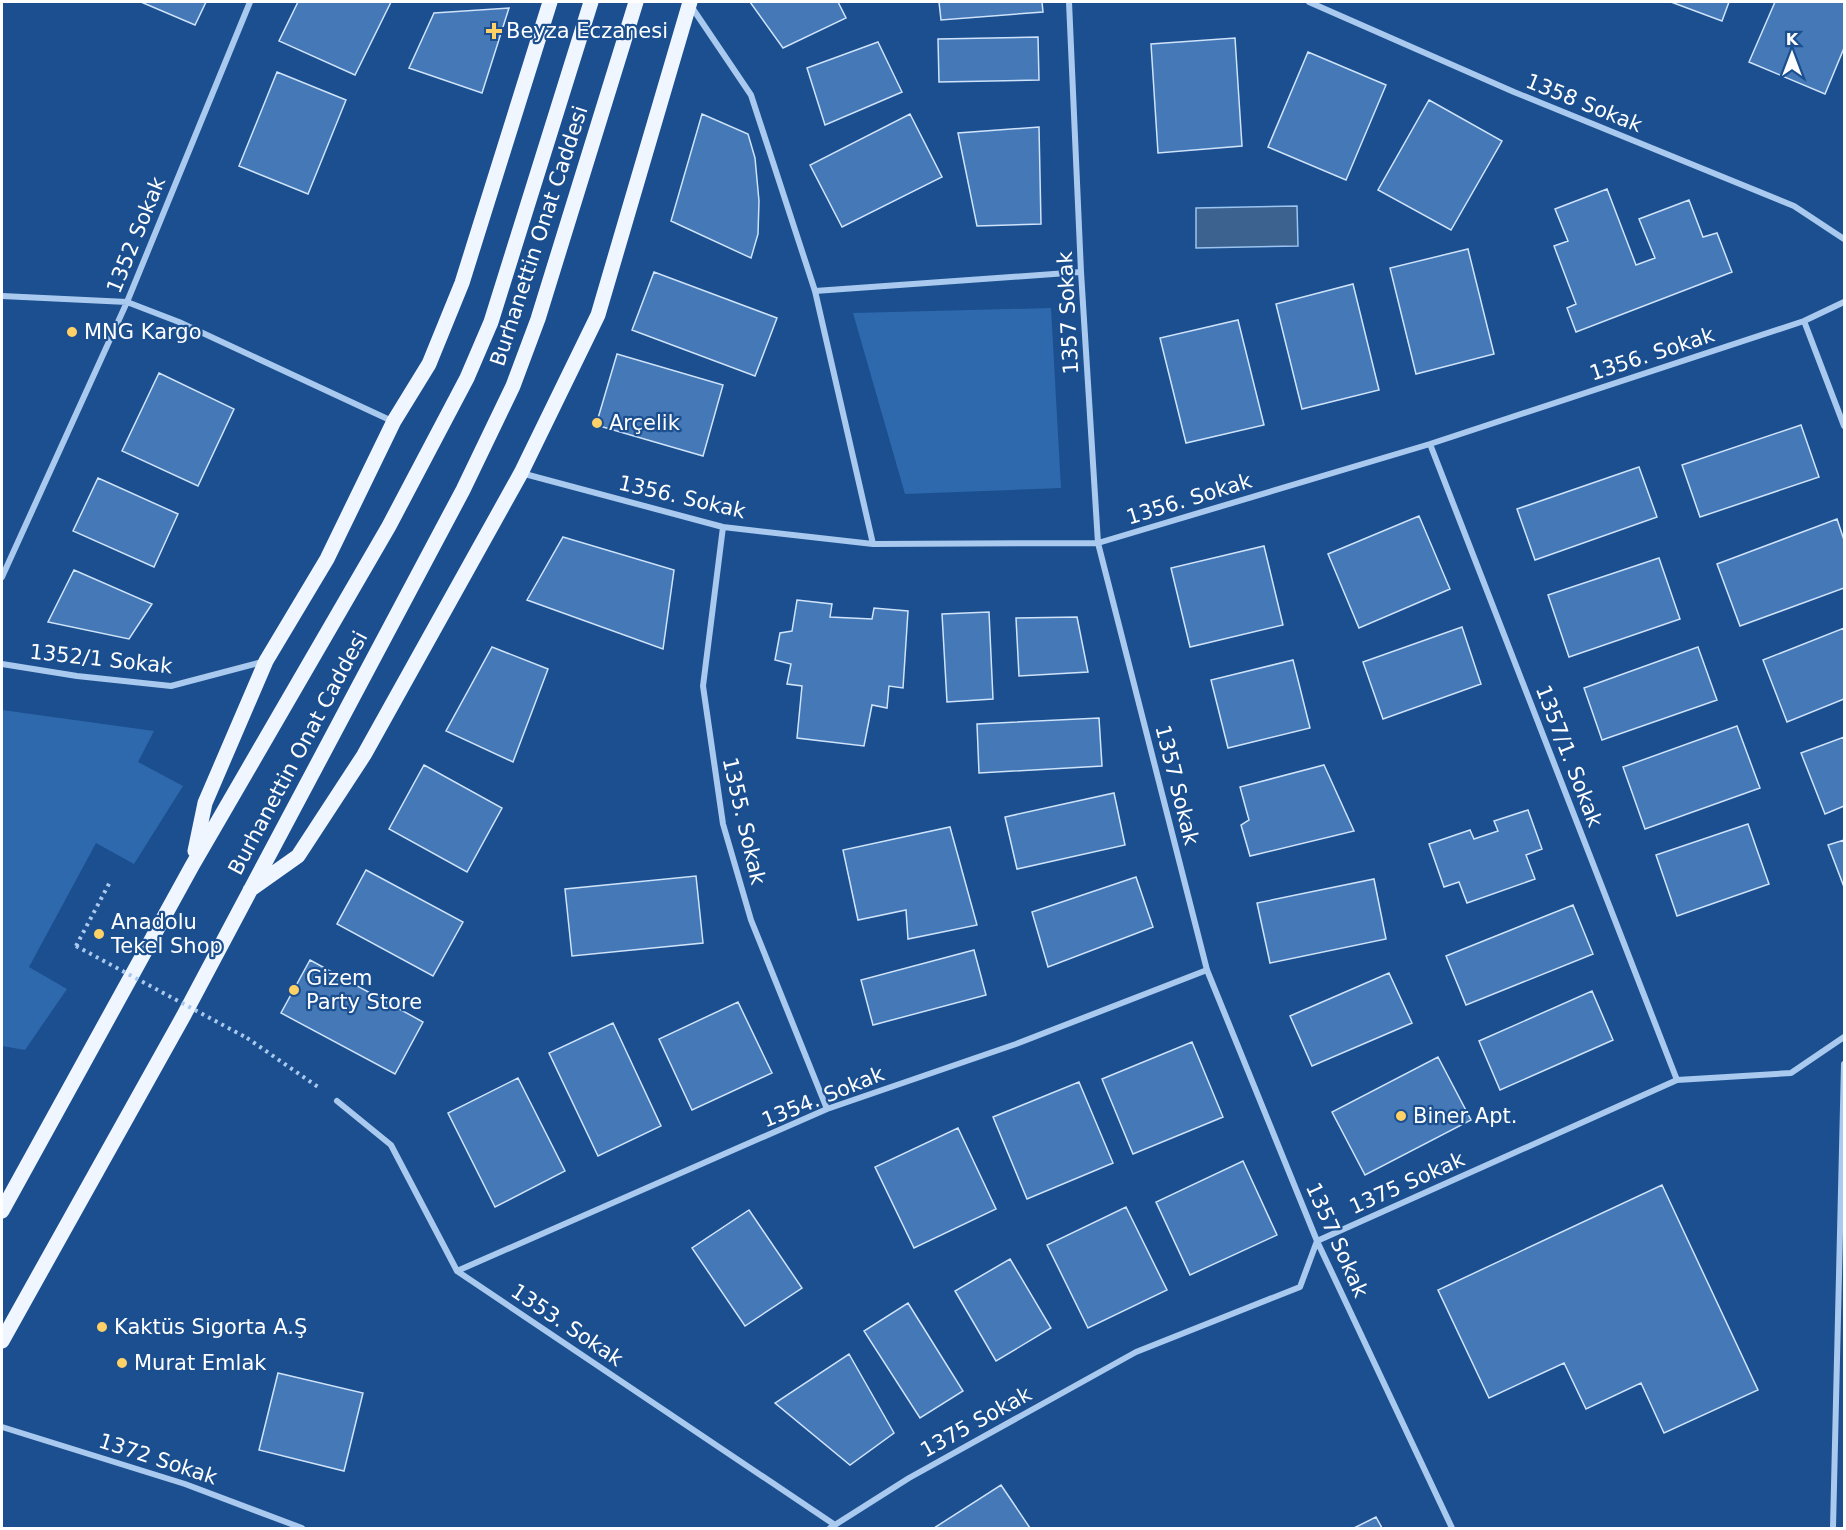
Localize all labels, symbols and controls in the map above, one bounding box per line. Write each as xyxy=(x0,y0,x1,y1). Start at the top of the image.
place label: Beyza Eczanesi xyxy=(506,19,668,43)
marker: Beyza Eczanesi xyxy=(487,24,501,38)
north arrow xyxy=(1762,24,1822,84)
text: K xyxy=(1786,30,1799,49)
street label: 1358 Sokak xyxy=(1522,69,1646,137)
street label: Burhanettin Onat Caddesi xyxy=(486,103,592,369)
street label: 1352 Sokak xyxy=(102,173,170,297)
street label: 1357 Sokak xyxy=(1053,250,1083,375)
place label: MNG Kargo xyxy=(84,320,202,344)
street label: 1356. Sokak xyxy=(1587,322,1718,385)
marker: MNG Kargo xyxy=(65,325,79,339)
place label: Arçelik xyxy=(609,411,681,435)
marker: Arçelik xyxy=(590,416,604,430)
street label: 1356. Sokak xyxy=(1123,468,1255,529)
street label: 1356. Sokak xyxy=(616,471,749,523)
street label: Burhanettin Onat Caddesi xyxy=(224,627,372,879)
street label: 1352/1 Sokak xyxy=(28,640,174,679)
street label: 1357/1. Sokak xyxy=(1531,682,1607,831)
street label: 1357 Sokak xyxy=(1150,722,1204,848)
street label: 1355. Sokak xyxy=(718,755,770,888)
place label: Anadolu Tekel Shop xyxy=(110,910,223,958)
marker: Anadolu Tekel Shop xyxy=(92,927,106,941)
place label: Gizem Party Store xyxy=(306,966,422,1014)
marker: Gizem Party Store xyxy=(287,983,301,997)
street label: 1354. Sokak xyxy=(758,1061,888,1132)
place label: Biner Apt. xyxy=(1413,1104,1517,1128)
marker: Biner Apt. xyxy=(1394,1109,1408,1123)
street label: 1375 Sokak xyxy=(1346,1147,1469,1219)
street label: 1357 Sokak xyxy=(1301,1179,1373,1302)
street label: 1353. Sokak xyxy=(506,1279,628,1372)
place label: Kaktüs Sigorta A.Ş xyxy=(114,1315,307,1339)
marker: Kaktüs Sigorta A.Ş xyxy=(95,1320,109,1334)
place label: Murat Emlak xyxy=(134,1351,267,1375)
marker: Murat Emlak xyxy=(115,1356,129,1370)
street label: 1375 Sokak xyxy=(916,1381,1036,1462)
street label: 1372 Sokak xyxy=(96,1429,221,1490)

